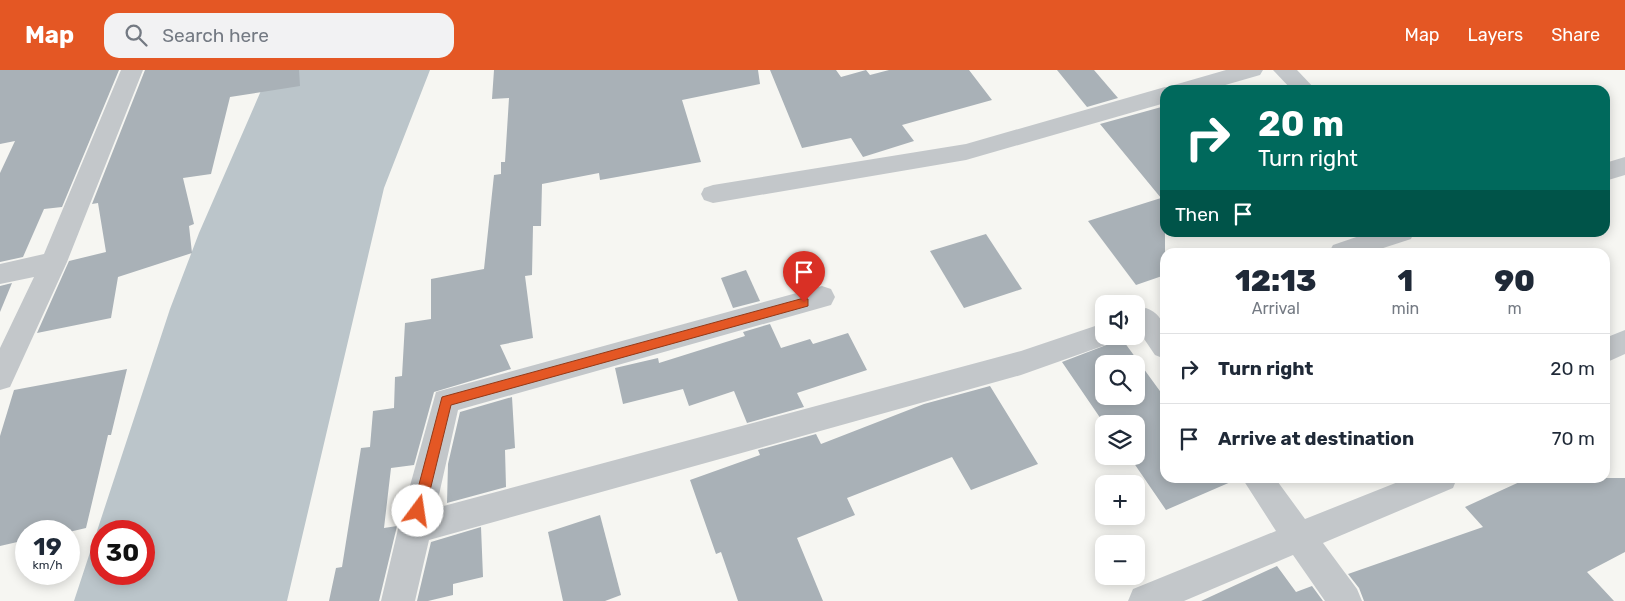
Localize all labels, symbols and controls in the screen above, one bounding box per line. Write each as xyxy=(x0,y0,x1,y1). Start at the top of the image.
search box xyxy=(104,13,454,58)
text: Map xyxy=(25,21,74,49)
icon: search xyxy=(122,21,150,49)
text: Search here xyxy=(162,24,269,47)
text: Map xyxy=(1405,24,1440,46)
text: Layers xyxy=(1468,24,1523,46)
text: Share xyxy=(1551,24,1600,46)
text: 20 m xyxy=(1258,103,1344,145)
icon: right xyxy=(1175,105,1240,170)
text: Turn right xyxy=(1258,145,1358,172)
icon: arrive xyxy=(1229,200,1257,228)
text: Then xyxy=(1175,203,1219,226)
pin xyxy=(783,251,825,302)
icon: arrive xyxy=(790,258,818,286)
text: 12:13 xyxy=(1235,263,1317,299)
text: 1 xyxy=(1398,263,1413,299)
text: 90 xyxy=(1494,263,1535,299)
map controls xyxy=(1095,295,1145,585)
button: sound xyxy=(1095,295,1145,345)
text: Arrival xyxy=(1252,299,1300,318)
text: min xyxy=(1392,299,1419,318)
text: m xyxy=(1508,299,1522,318)
button: search xyxy=(1095,355,1145,405)
icon: right xyxy=(1175,355,1203,383)
text: Turn right xyxy=(1218,357,1313,380)
text: 20 m xyxy=(1550,357,1595,380)
button: layers xyxy=(1095,415,1145,465)
icon: arrive xyxy=(1175,425,1203,453)
text: Arrive at destination xyxy=(1218,427,1414,450)
text: 70 m xyxy=(1552,427,1595,450)
button: + xyxy=(1095,475,1145,525)
position arrow xyxy=(391,484,443,536)
speed limit sign: 30 xyxy=(90,520,155,585)
text: 19 xyxy=(33,532,62,561)
button: − xyxy=(1095,535,1145,585)
text: km/h xyxy=(33,558,62,572)

